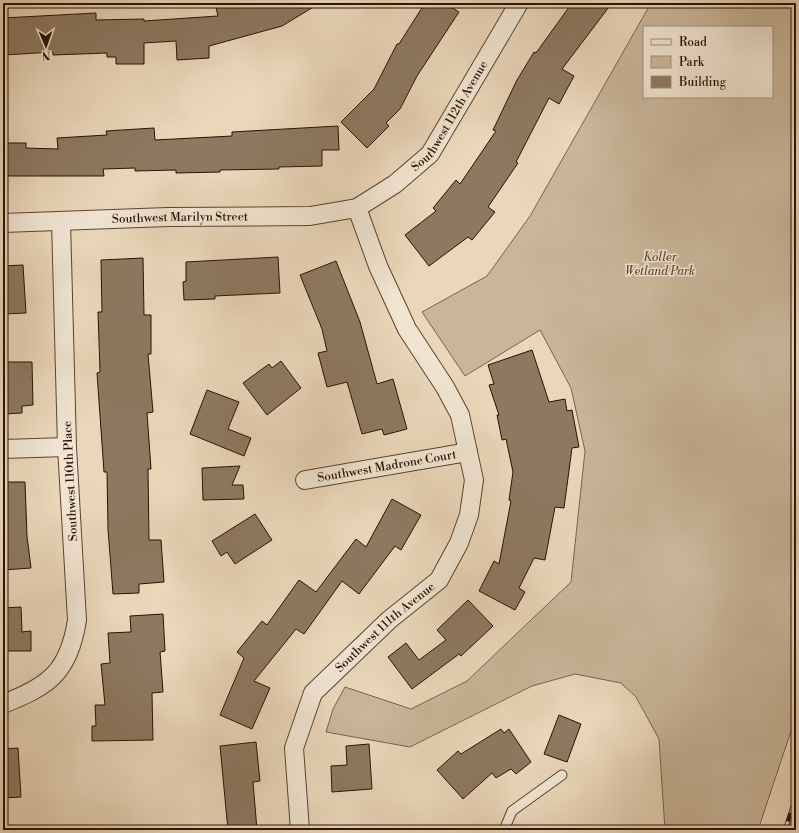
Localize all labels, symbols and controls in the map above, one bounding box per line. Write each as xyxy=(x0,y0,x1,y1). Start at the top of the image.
north arrow xyxy=(26,26,66,66)
legend xyxy=(643,26,773,98)
text: Road xyxy=(679,35,707,50)
text: N xyxy=(41,48,51,62)
text: Park xyxy=(679,55,705,70)
street label: Southwest 112th Avenue xyxy=(408,58,491,175)
text: Building xyxy=(678,75,727,90)
street label: Southwest Marilyn Street xyxy=(112,209,249,227)
park label: Koller Wetland Park xyxy=(625,250,695,279)
street label: Southwest 110th Place xyxy=(60,420,81,542)
street label: Southwest Madrone Court xyxy=(316,447,458,486)
street label: Southwest 111th Avenue xyxy=(332,579,438,676)

